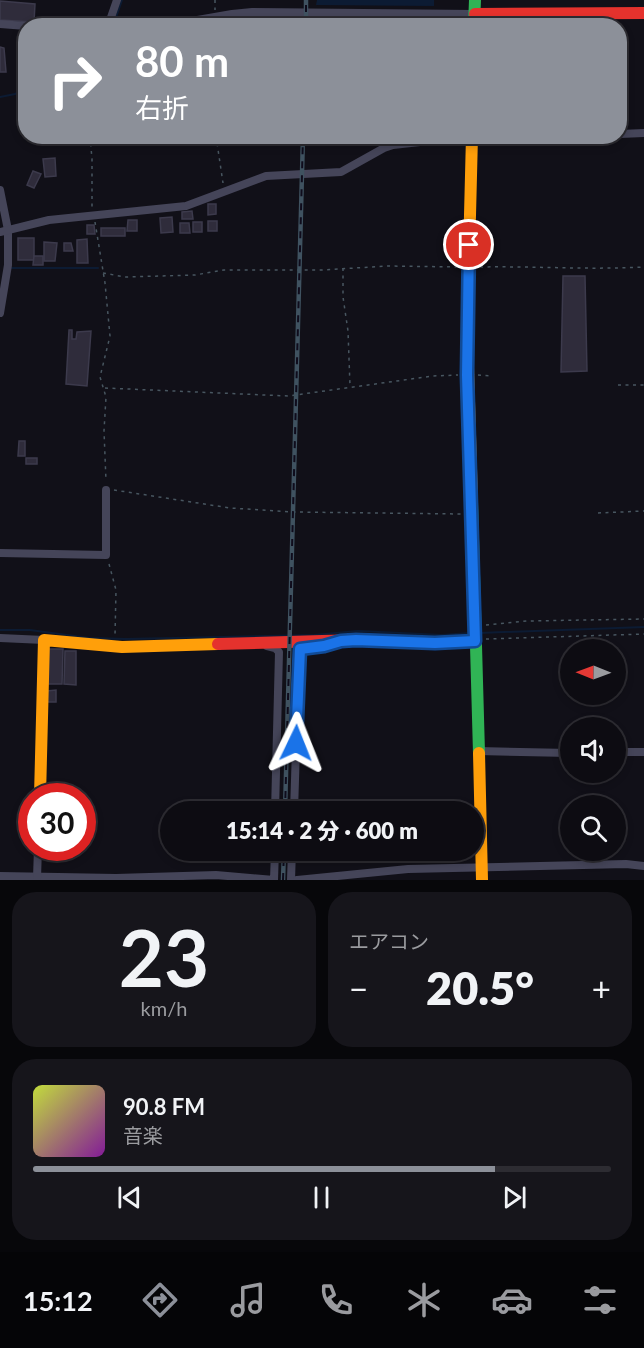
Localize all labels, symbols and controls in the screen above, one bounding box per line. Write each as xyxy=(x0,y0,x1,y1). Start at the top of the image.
text: 80 m xyxy=(135,36,229,86)
icon: right xyxy=(36,42,114,120)
text: 右折 xyxy=(135,91,189,124)
pin xyxy=(443,219,494,270)
icon: arrive xyxy=(452,228,485,261)
north arrow xyxy=(560,639,626,705)
map controls xyxy=(560,639,626,861)
position arrow xyxy=(264,711,328,775)
button: sound xyxy=(560,717,626,783)
speed limit sign: 30 xyxy=(18,783,96,861)
button: search xyxy=(560,795,626,861)
text: 15:14 · 2 分 · 600 m xyxy=(226,817,418,844)
text: 23 xyxy=(119,910,209,1004)
text: エアコン xyxy=(349,929,429,953)
text: 20.5° xyxy=(426,961,534,1015)
text: − xyxy=(349,968,368,1008)
text: + xyxy=(592,968,611,1008)
text: km/h xyxy=(141,996,187,1020)
text: 90.8 FM xyxy=(123,1093,205,1120)
text: 音楽 xyxy=(123,1123,163,1147)
icon: previous xyxy=(113,1181,146,1214)
icon: pause xyxy=(305,1181,338,1214)
icon: next xyxy=(498,1181,531,1214)
icon: directions xyxy=(139,1279,181,1321)
icon: music xyxy=(227,1279,269,1321)
icon: phone xyxy=(315,1279,357,1321)
icon: climate xyxy=(403,1279,445,1321)
icon: car xyxy=(491,1279,533,1321)
icon: filters xyxy=(579,1279,621,1321)
text: 15:12 xyxy=(23,1284,93,1317)

